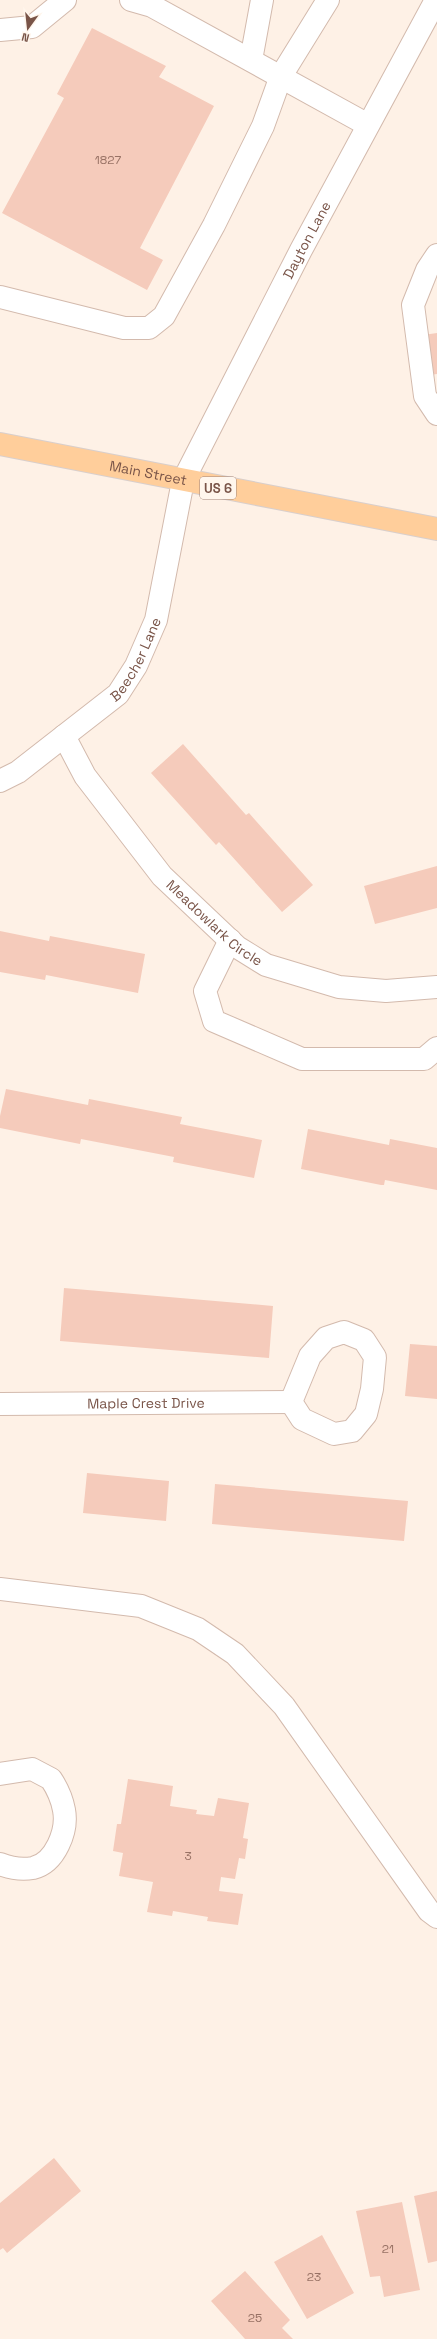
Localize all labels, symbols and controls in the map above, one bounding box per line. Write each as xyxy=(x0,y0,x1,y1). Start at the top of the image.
north arrow xyxy=(8,8,48,48)
text: N xyxy=(20,30,31,45)
house number: 1827 xyxy=(95,152,121,168)
street label: Dayton Lane xyxy=(279,198,335,282)
street label: Main Street xyxy=(108,456,189,489)
road number: US 6 xyxy=(200,477,236,499)
street label: Beecher Lane xyxy=(107,615,165,706)
street label: Meadowlark Circle xyxy=(163,876,266,970)
street label: Maple Crest Drive xyxy=(87,1394,205,1412)
house number: 3 xyxy=(184,1848,192,1864)
house number: 21 xyxy=(382,2241,394,2257)
house number: 23 xyxy=(307,2269,321,2285)
house number: 25 xyxy=(248,2310,262,2326)

